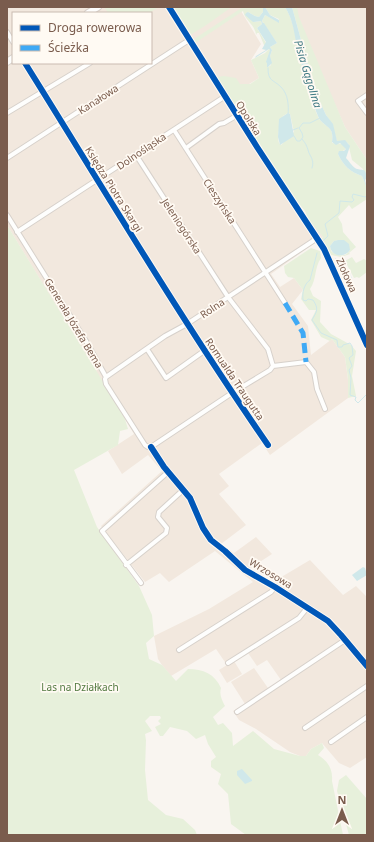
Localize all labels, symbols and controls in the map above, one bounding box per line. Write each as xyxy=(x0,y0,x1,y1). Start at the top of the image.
legend xyxy=(12,12,152,64)
text: Droga rowerowa xyxy=(48,19,142,36)
water label: Pisia Gągolina xyxy=(291,38,326,110)
text: Ścieżka xyxy=(48,39,89,56)
street label: Kanałowa xyxy=(75,81,121,117)
street label: Opolska xyxy=(233,98,265,138)
street label: Dolnośląska xyxy=(114,129,168,173)
street label: Księdza Piotra Skargi xyxy=(82,144,146,234)
street label: Cieszyńska xyxy=(200,176,240,226)
street label: Jeleniogórska xyxy=(158,195,205,256)
street label: Ziołowa xyxy=(333,256,361,294)
street label: Generała Józefa Bema xyxy=(42,275,106,371)
street label: Rolna xyxy=(197,295,227,321)
street label: Romualda Traugutta xyxy=(202,335,268,423)
street label: Wrzosowa xyxy=(247,555,295,591)
park label: Las na Działkach xyxy=(41,680,119,694)
north arrow xyxy=(322,790,362,830)
text: N xyxy=(338,792,346,807)

